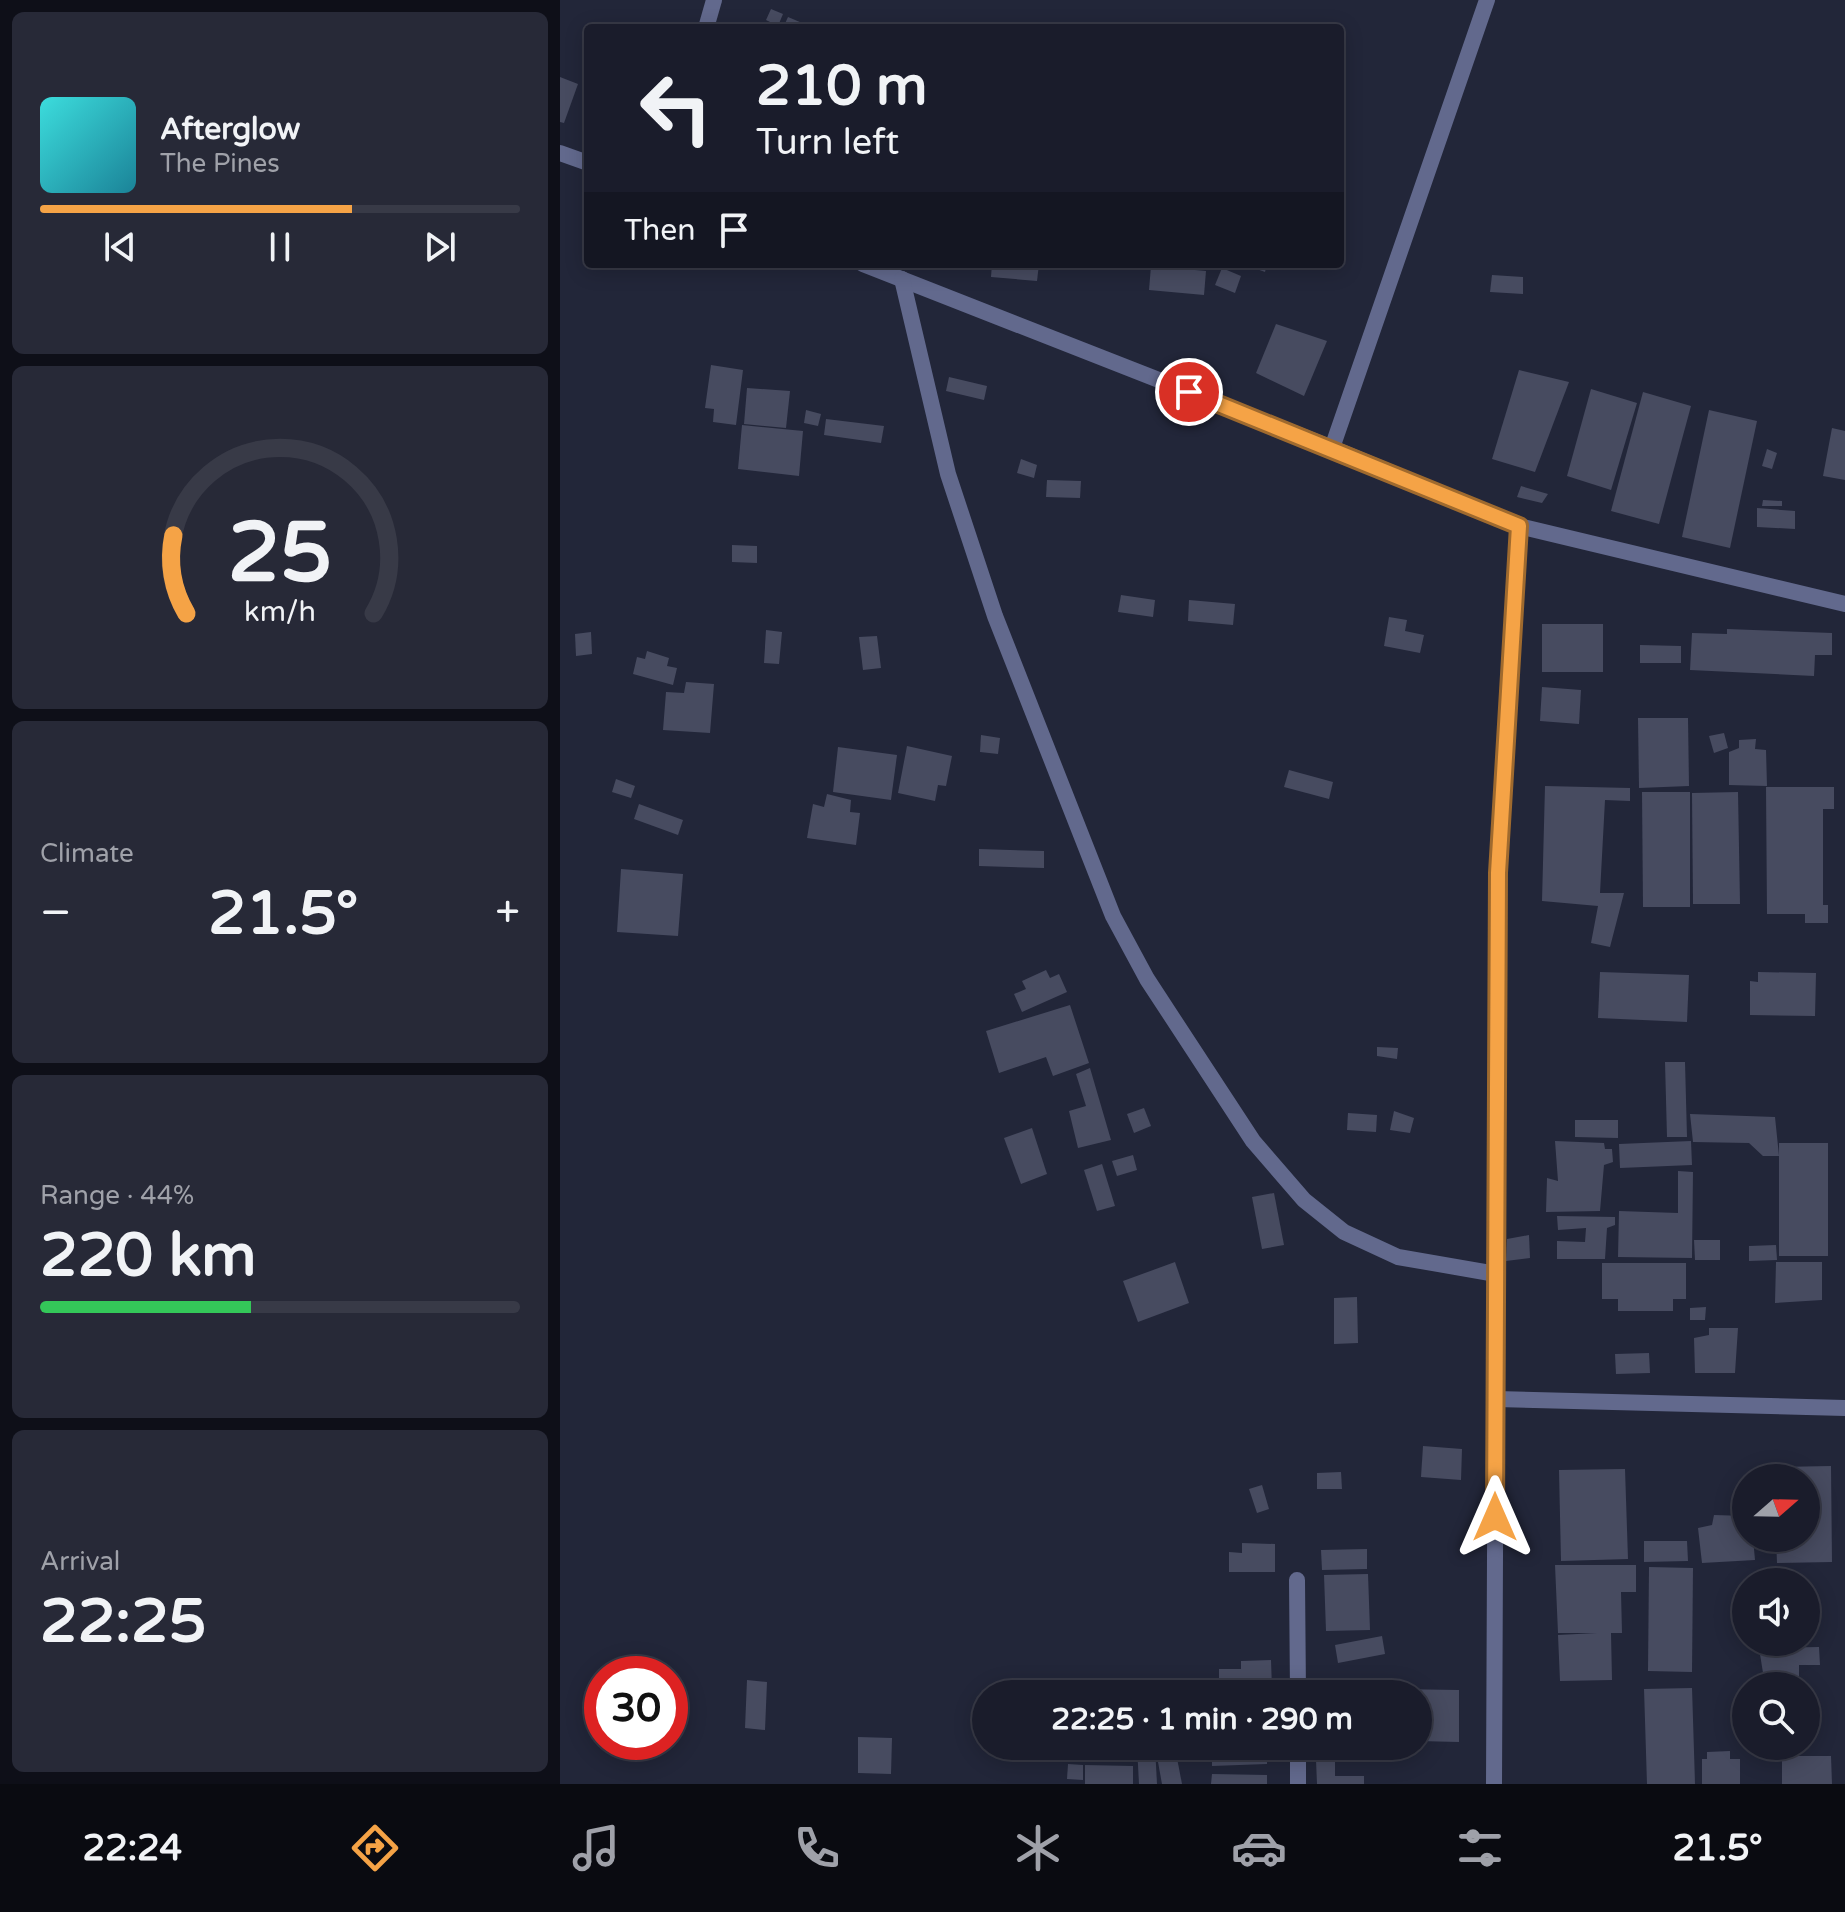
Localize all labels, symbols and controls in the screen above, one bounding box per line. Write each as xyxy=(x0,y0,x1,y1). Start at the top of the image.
text: 210 m xyxy=(756,53,927,120)
icon: left xyxy=(624,56,728,160)
text: Afterglow xyxy=(160,111,300,148)
text: Turn left xyxy=(756,121,899,164)
text: The Pines xyxy=(160,148,280,179)
icon: arrive xyxy=(712,208,756,252)
text: Then xyxy=(624,212,696,249)
icon: previous xyxy=(98,225,142,269)
icon: pause xyxy=(258,225,302,269)
icon: next xyxy=(418,225,462,269)
pin xyxy=(1155,358,1223,426)
icon: arrive xyxy=(1167,370,1211,414)
text: 25 xyxy=(228,503,332,603)
text: km/h xyxy=(244,595,316,629)
text: Climate xyxy=(40,838,134,869)
text: 21.5° xyxy=(208,878,358,950)
text: − xyxy=(40,887,71,940)
text: + xyxy=(495,887,520,940)
text: Range · 44% xyxy=(40,1180,194,1211)
text: 220 km xyxy=(40,1220,256,1292)
north arrow xyxy=(1732,1464,1820,1552)
map controls xyxy=(1732,1464,1820,1760)
position arrow xyxy=(1453,1475,1537,1559)
text: Arrival xyxy=(40,1546,120,1577)
button: sound xyxy=(1732,1568,1820,1656)
text: 22:25 xyxy=(40,1586,206,1658)
speed limit sign: 30 xyxy=(584,1656,688,1760)
button: search xyxy=(1732,1672,1820,1760)
text: 22:25 · 1 min · 290 m xyxy=(1051,1701,1353,1738)
icon: directions xyxy=(347,1820,403,1876)
icon: music xyxy=(568,1820,624,1876)
icon: phone xyxy=(789,1820,845,1876)
icon: climate xyxy=(1010,1820,1066,1876)
icon: car xyxy=(1231,1820,1287,1876)
icon: filters xyxy=(1452,1820,1508,1876)
text: 22:24 xyxy=(82,1827,182,1870)
text: 21.5° xyxy=(1672,1827,1763,1870)

